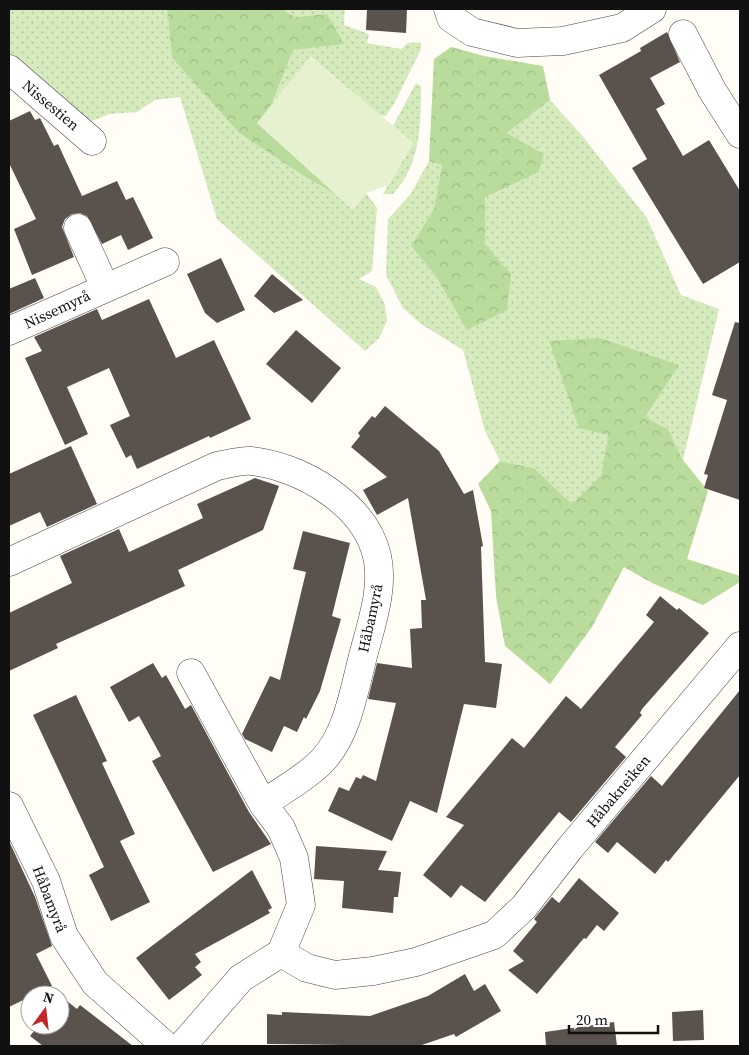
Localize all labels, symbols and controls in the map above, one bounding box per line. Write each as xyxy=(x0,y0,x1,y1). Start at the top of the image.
street label: Nissestien xyxy=(18,75,84,135)
street label: Nissemyrå xyxy=(21,284,94,333)
street label: Håbamyrå xyxy=(352,581,388,654)
street label: Håbakneiken xyxy=(581,750,655,832)
street label: Håbamyrå xyxy=(28,863,72,936)
north arrow xyxy=(20,985,70,1035)
text: N xyxy=(41,986,56,1008)
scale bar xyxy=(569,1002,658,1034)
text: 20 m xyxy=(576,1009,608,1030)

